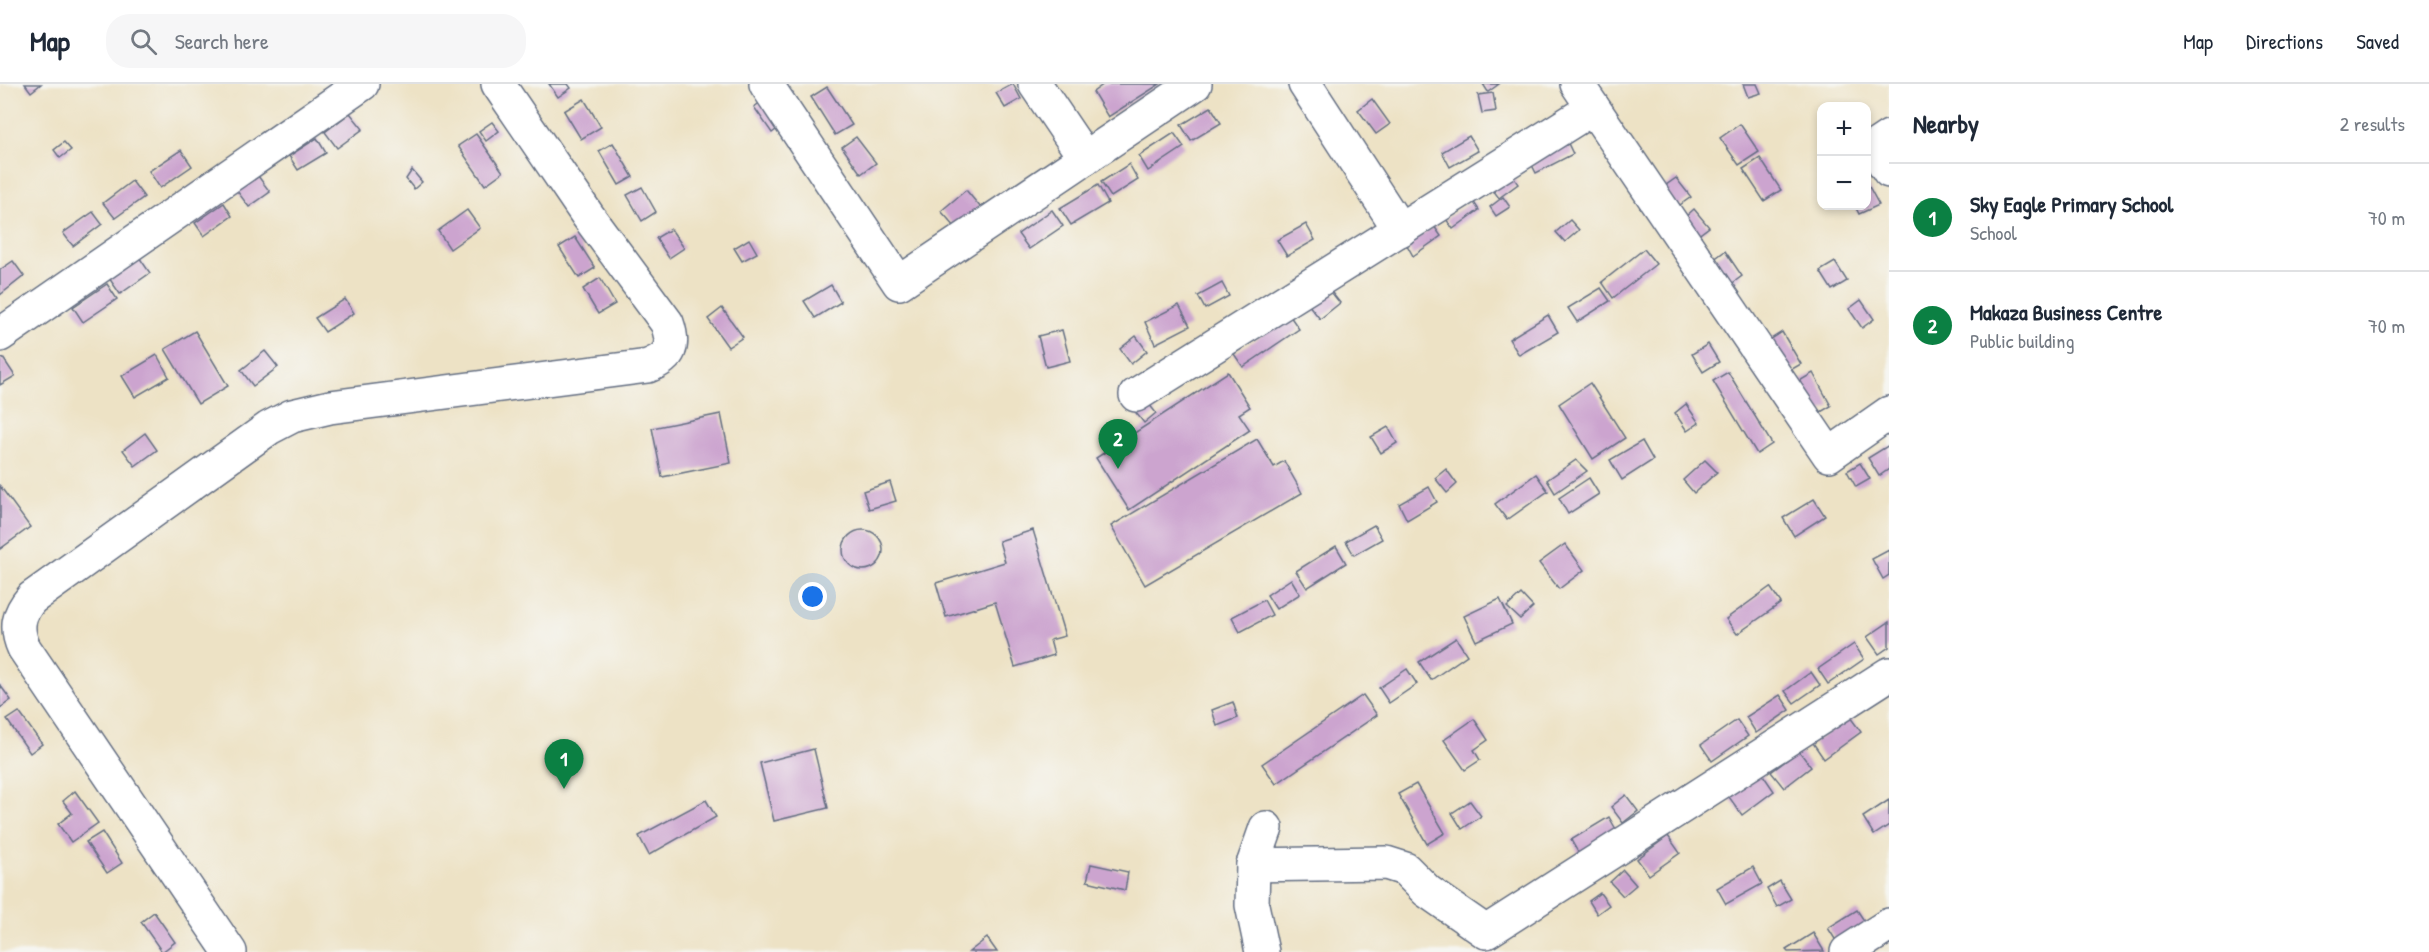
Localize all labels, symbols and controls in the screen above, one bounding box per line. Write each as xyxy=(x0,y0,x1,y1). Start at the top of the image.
search box xyxy=(106,14,526,68)
text: Map xyxy=(30,22,70,60)
icon: search xyxy=(127,25,160,58)
text: Search here xyxy=(175,26,269,56)
text: Map xyxy=(2183,27,2213,56)
text: Directions xyxy=(2246,27,2323,56)
text: Saved xyxy=(2356,27,2399,56)
map controls xyxy=(1817,102,1871,210)
button: + xyxy=(1817,102,1871,156)
text: Nearby xyxy=(1913,106,1979,141)
text: 2 results xyxy=(2340,110,2405,137)
button: − xyxy=(1817,156,1871,210)
text: Sky Eagle Primary School xyxy=(1970,189,2173,219)
text: 1 xyxy=(1929,204,1936,231)
text: 70 m xyxy=(2368,204,2405,231)
text: School xyxy=(1970,219,2017,246)
text: Makaza Business Centre xyxy=(1970,297,2162,327)
text: 2 xyxy=(1928,312,1937,339)
text: 70 m xyxy=(2368,312,2405,339)
text: Public building xyxy=(1970,327,2074,354)
pin: 2 xyxy=(1098,420,1138,469)
your location xyxy=(798,582,827,611)
pin: 1 xyxy=(544,740,584,789)

